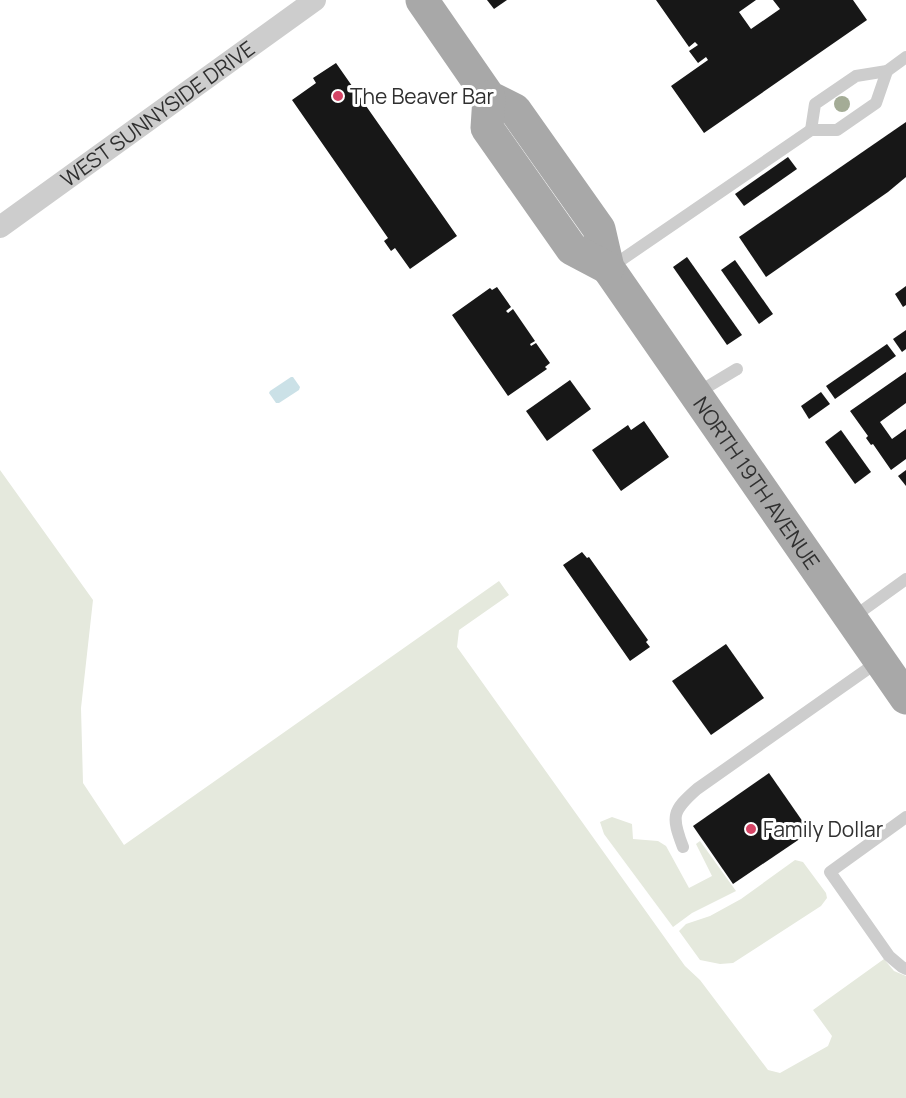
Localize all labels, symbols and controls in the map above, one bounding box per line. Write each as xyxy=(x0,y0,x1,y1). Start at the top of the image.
street label: WEST SUNNYSIDE DRIVE xyxy=(55,34,260,193)
place label: The Beaver Bar xyxy=(350,82,494,110)
marker: The Beaver Bar xyxy=(331,89,345,103)
street label: NORTH 19TH AVENUE xyxy=(687,391,826,575)
place label: Family Dollar xyxy=(763,815,884,843)
marker: Family Dollar xyxy=(744,822,758,836)

